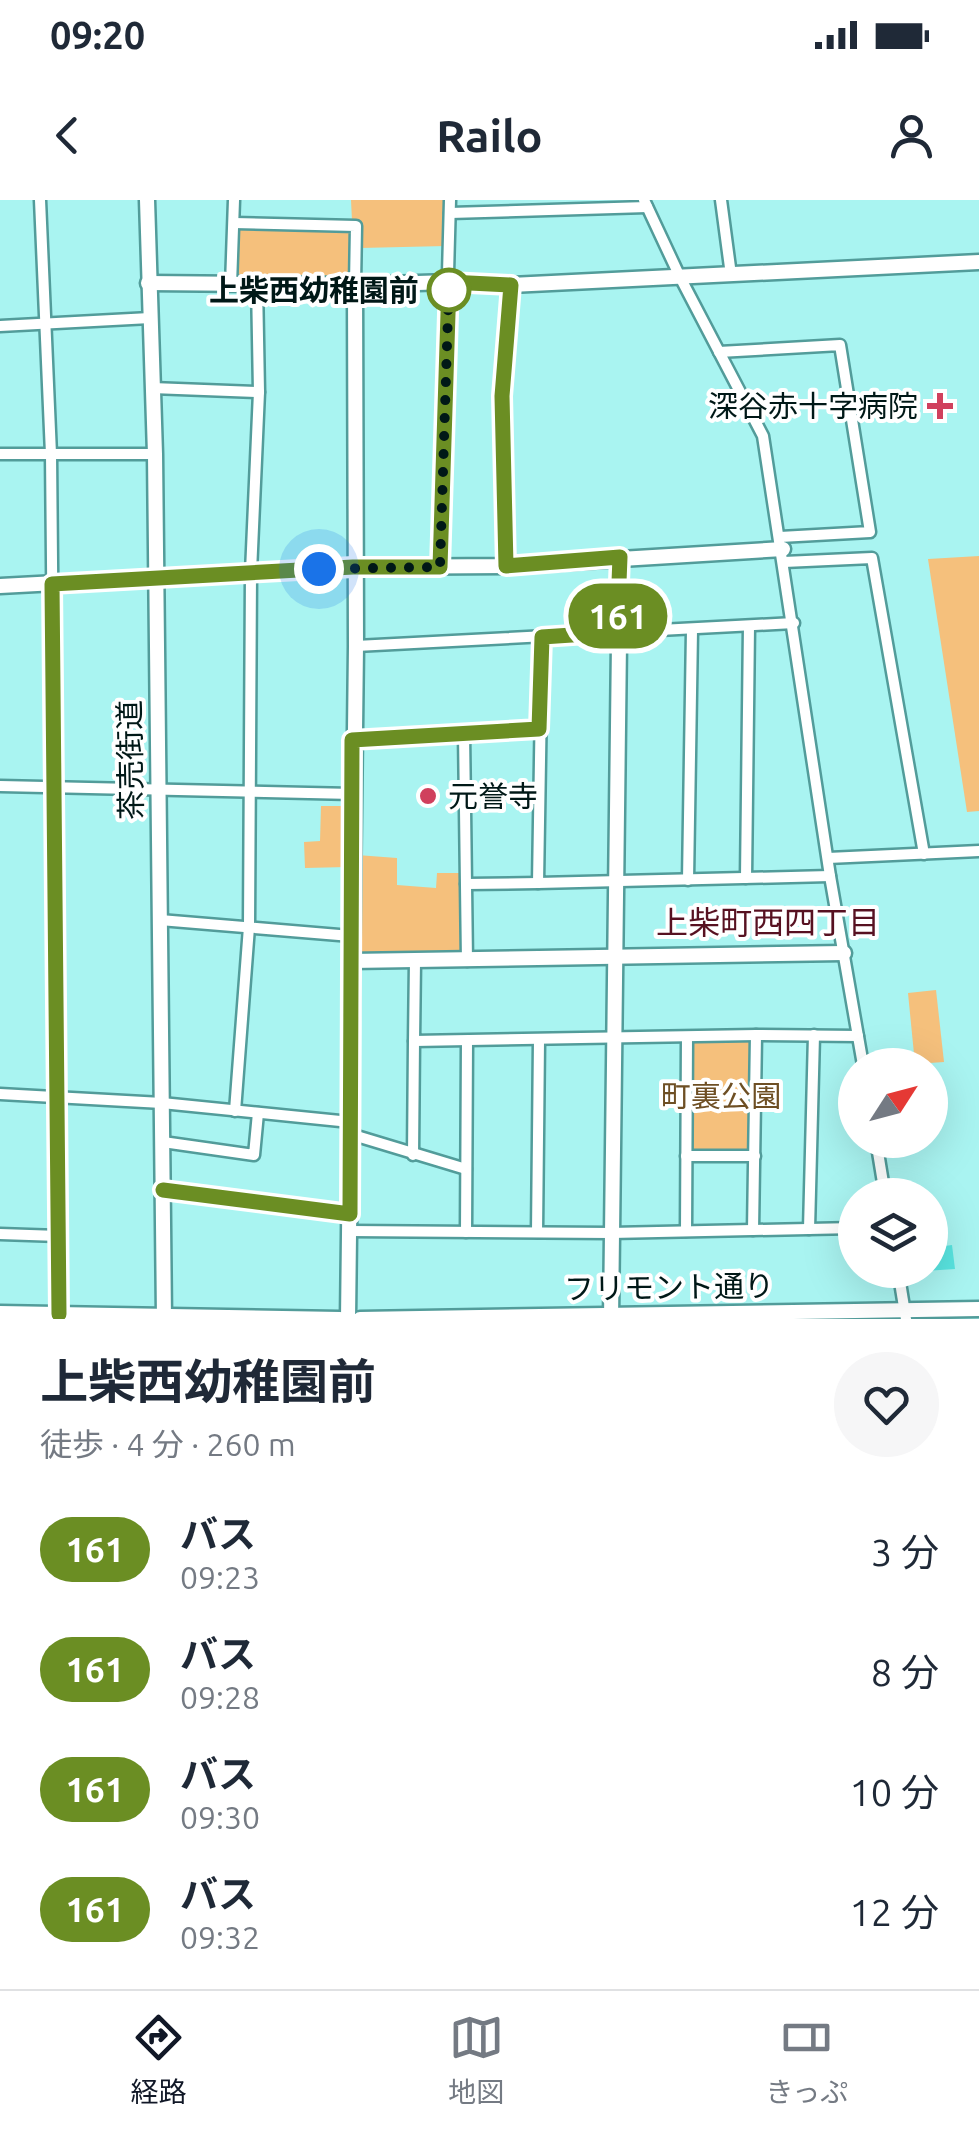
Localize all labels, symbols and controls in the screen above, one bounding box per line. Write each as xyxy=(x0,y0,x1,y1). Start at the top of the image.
text: 09:20 xyxy=(50,14,145,56)
icon: back xyxy=(40,108,95,163)
icon: person xyxy=(884,108,939,163)
text: Railo xyxy=(436,110,543,161)
marker: 上柴西幼稚園前 xyxy=(428,269,470,311)
place label: 上柴西幼稚園前 xyxy=(209,273,419,307)
place label: 深谷赤十字病院 xyxy=(708,389,918,423)
marker: 深谷赤十字病院 xyxy=(927,393,953,419)
your location xyxy=(294,544,344,594)
line badge: 161 xyxy=(560,584,676,648)
text: 161 xyxy=(588,596,648,636)
street label: 茶売街道 xyxy=(112,700,148,820)
place label: 元誉寺 xyxy=(448,779,538,813)
marker: 元誉寺 xyxy=(417,785,439,807)
district label: 上柴町西四丁目 xyxy=(656,904,880,940)
north arrow xyxy=(838,1048,948,1158)
map controls xyxy=(838,1048,948,1288)
park label: 町裏公園 xyxy=(661,1079,781,1113)
button: layers xyxy=(838,1178,948,1288)
street label: フリモント通り xyxy=(564,1268,774,1306)
button: heart xyxy=(834,1352,939,1457)
text: 上柴西幼稚園前 xyxy=(40,1354,376,1408)
text: 徒歩 · 4 分 · 260 m xyxy=(40,1426,296,1462)
text: バス xyxy=(180,1513,256,1555)
text: 161 xyxy=(65,1529,125,1569)
text: 3 分 xyxy=(871,1531,939,1573)
text: 09:23 xyxy=(180,1559,260,1595)
text: バス xyxy=(180,1633,256,1675)
text: 161 xyxy=(65,1649,125,1689)
text: 8 分 xyxy=(871,1651,939,1693)
text: 09:28 xyxy=(180,1679,260,1715)
text: バス xyxy=(180,1753,256,1795)
text: 161 xyxy=(65,1769,125,1809)
text: 10 分 xyxy=(849,1771,939,1813)
text: 09:30 xyxy=(180,1799,260,1835)
text: バス xyxy=(180,1873,256,1915)
text: 161 xyxy=(65,1889,125,1929)
text: 12 分 xyxy=(849,1891,939,1933)
text: 09:32 xyxy=(180,1919,260,1955)
tab: 経路 xyxy=(131,2010,187,2110)
tab: 地図 xyxy=(448,2010,504,2110)
tab: きっぷ xyxy=(765,2010,848,2110)

